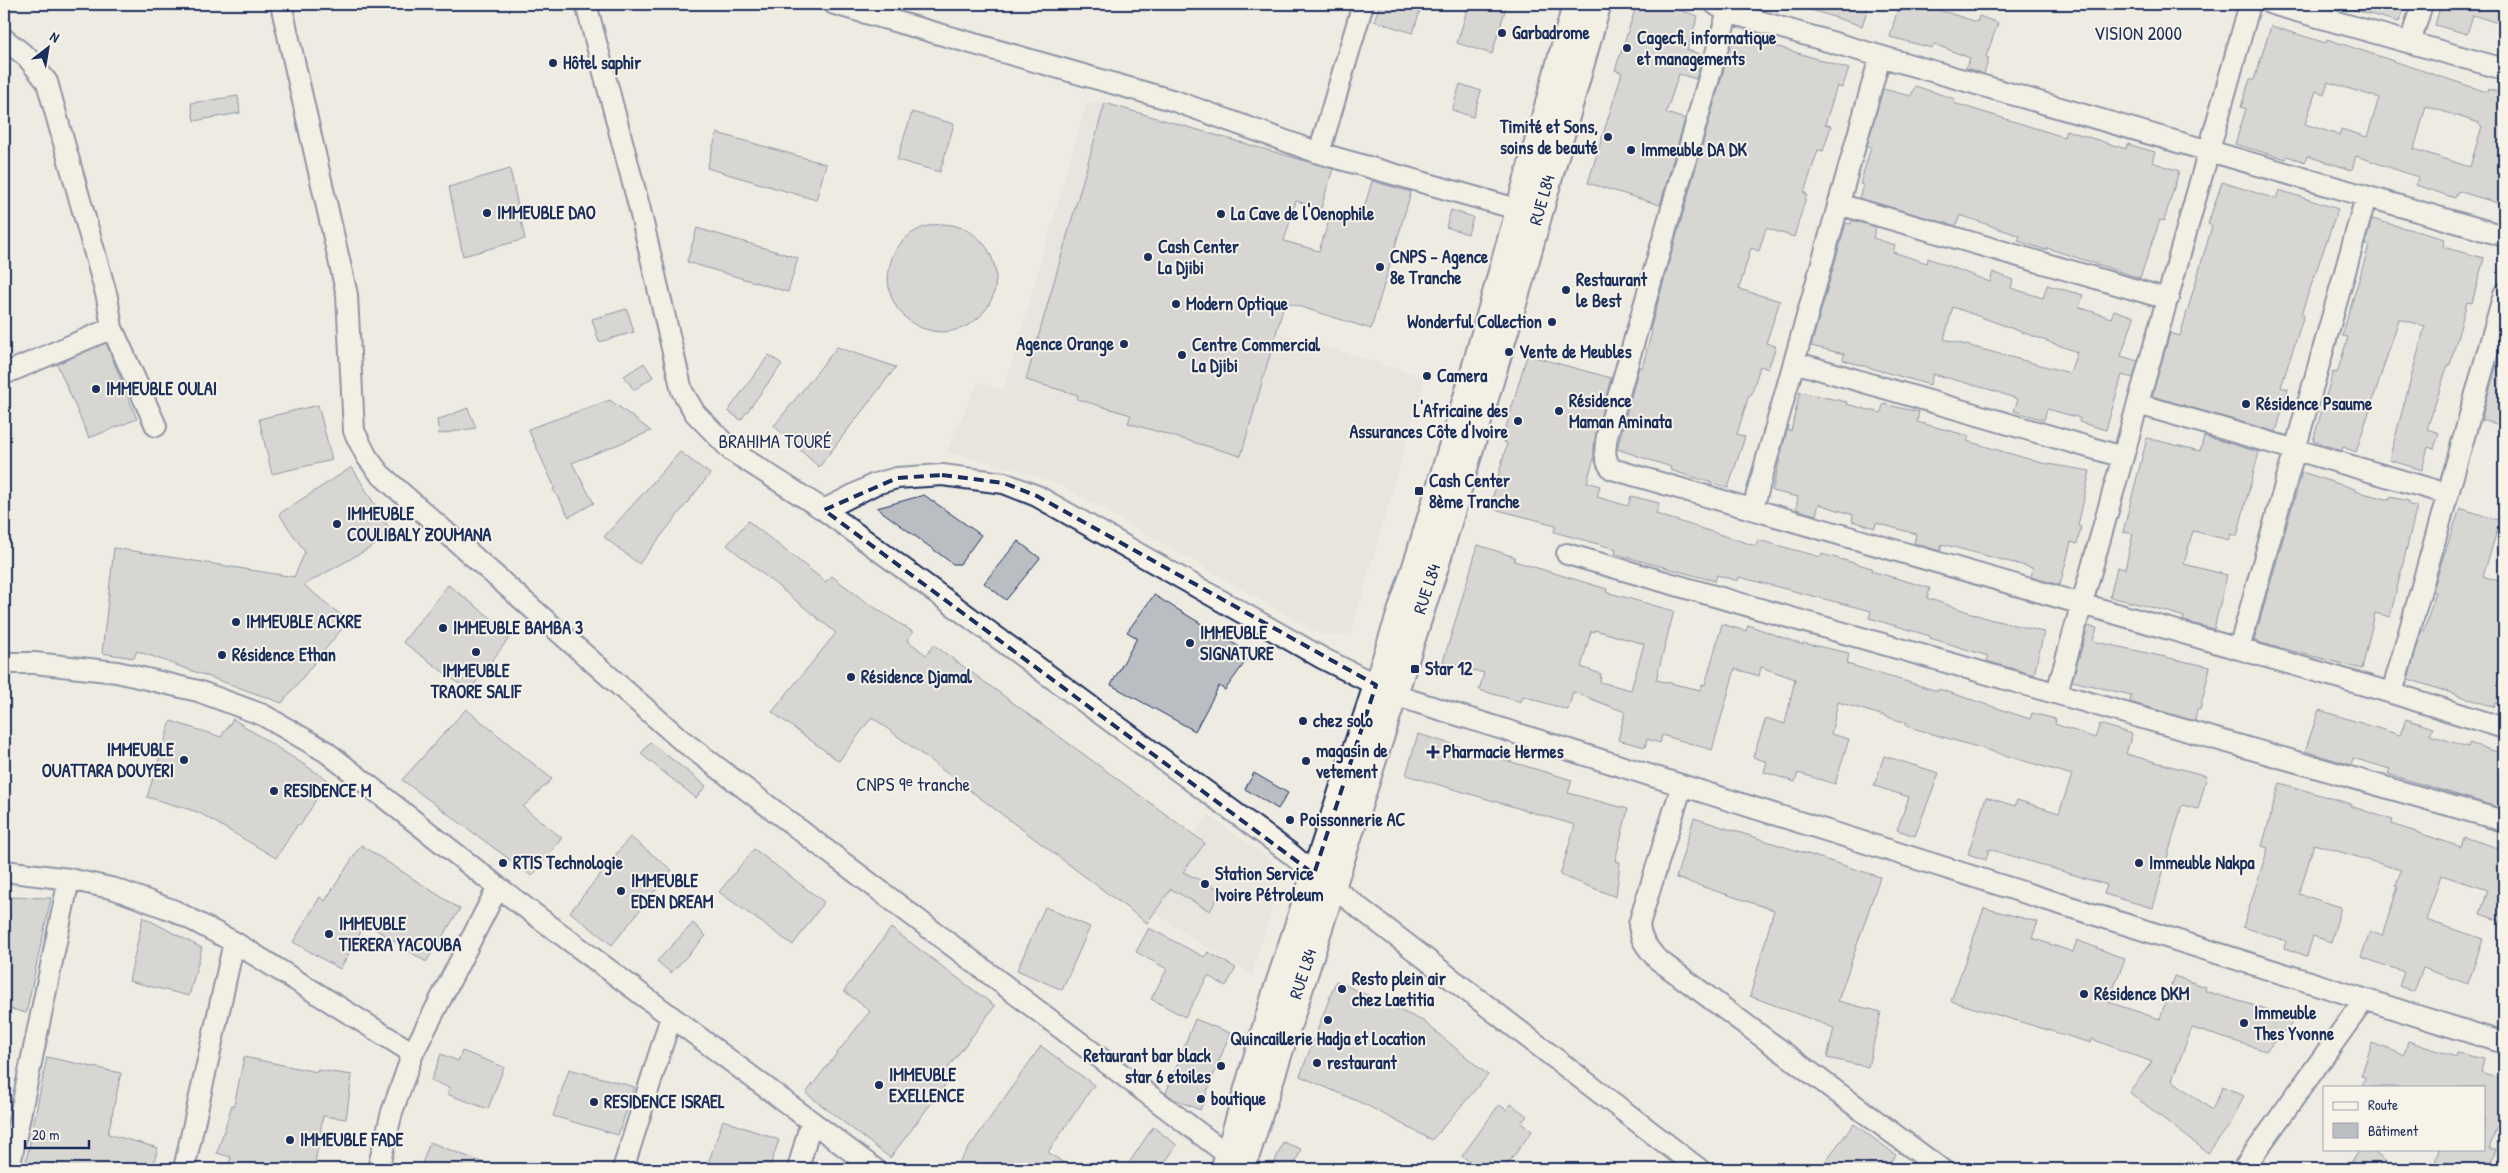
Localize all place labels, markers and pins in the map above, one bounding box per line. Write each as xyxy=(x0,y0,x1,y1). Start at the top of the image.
place label: Garbadrome xyxy=(1512,20,1591,45)
place label: Cagecfi, informatique et managements xyxy=(1637,25,1777,72)
marker: Garbadrome xyxy=(1496,27,1508,39)
marker: Cagecfi, informatique et managements xyxy=(1621,42,1633,54)
place label: Hôtel saphir xyxy=(563,50,641,76)
marker: Hôtel saphir xyxy=(547,57,559,69)
place label: Timité et Sons, soins de beauté xyxy=(1499,114,1599,160)
marker: Timité et Sons, soins de beauté xyxy=(1602,131,1614,143)
place label: Immeuble DA DK xyxy=(1641,137,1748,162)
marker: Immeuble DA DK xyxy=(1625,144,1637,156)
place label: IMMEUBLE DAO xyxy=(497,200,596,225)
place label: La Cave de l'Oenophile xyxy=(1231,201,1375,227)
marker: IMMEUBLE DAO xyxy=(481,207,493,219)
marker: La Cave de l'Oenophile xyxy=(1215,208,1227,220)
place label: Cash Center La Djibi xyxy=(1158,234,1239,280)
place label: CNPS - Agence 8e Tranche xyxy=(1390,244,1489,290)
marker: Cash Center La Djibi xyxy=(1142,251,1154,263)
marker: CNPS - Agence 8e Tranche xyxy=(1374,261,1386,273)
place label: Restaurant le Best xyxy=(1576,267,1648,313)
marker: Restaurant le Best xyxy=(1560,284,1572,296)
place label: Modern Optique xyxy=(1186,291,1289,317)
marker: Modern Optique xyxy=(1170,298,1182,310)
place label: Wonderful Collection xyxy=(1407,309,1542,334)
marker: Wonderful Collection xyxy=(1546,316,1558,328)
place label: Agence Orange xyxy=(1016,331,1115,357)
place label: Centre Commercial La Djibi xyxy=(1192,332,1321,378)
marker: Agence Orange xyxy=(1118,338,1130,350)
place label: Vente de Meubles xyxy=(1519,339,1632,364)
marker: Vente de Meubles xyxy=(1503,346,1515,358)
marker: Centre Commercial La Djibi xyxy=(1176,349,1188,361)
place label: Camera xyxy=(1437,363,1488,388)
marker: Camera xyxy=(1421,370,1433,382)
place label: IMMEUBLE OULAI xyxy=(106,376,217,401)
marker: IMMEUBLE OULAI xyxy=(90,383,102,395)
place label: Résidence Maman Aminata xyxy=(1569,388,1673,434)
place label: Résidence Psaume xyxy=(2256,391,2373,416)
place label: L'Africaine des Assurances Côte d'Ivoire xyxy=(1349,398,1509,444)
marker: Résidence Psaume xyxy=(2240,398,2252,410)
marker: Résidence Maman Aminata xyxy=(1553,405,1565,417)
marker: L'Africaine des Assurances Côte d'Ivoire xyxy=(1512,415,1524,427)
place label: Cash Center 8ème Tranche xyxy=(1429,468,1521,514)
marker: Cash Center 8ème Tranche xyxy=(1413,485,1425,497)
place label: IMMEUBLE COULIBALY ZOUMANA xyxy=(347,501,492,547)
marker: IMMEUBLE COULIBALY ZOUMANA xyxy=(331,518,343,530)
place label: IMMEUBLE ACKRE xyxy=(246,609,363,634)
place label: IMMEUBLE BAMBA 3 xyxy=(453,615,583,640)
marker: IMMEUBLE ACKRE xyxy=(230,616,242,628)
place label: IMMEUBLE SIGNATURE xyxy=(1200,620,1275,666)
marker: IMMEUBLE BAMBA 3 xyxy=(437,622,449,634)
marker: IMMEUBLE SIGNATURE xyxy=(1184,637,1196,649)
place label: Résidence Ethan xyxy=(232,642,336,667)
marker: IMMEUBLE TRAORE SALIF xyxy=(470,646,482,658)
marker: Résidence Ethan xyxy=(216,649,228,661)
place label: Star 12 xyxy=(1425,656,1473,681)
place label: IMMEUBLE TRAORE SALIF xyxy=(430,658,522,704)
marker: Star 12 xyxy=(1409,663,1421,675)
place label: Résidence Djamal xyxy=(861,664,973,689)
marker: Résidence Djamal xyxy=(845,671,857,683)
place label: chez solo xyxy=(1313,708,1374,733)
marker: chez solo xyxy=(1297,715,1309,727)
place label: IMMEUBLE OUATTARA DOUYERI xyxy=(42,737,175,783)
place label: magasin de vetement xyxy=(1315,738,1389,784)
place label: Pharmacie Hermes xyxy=(1443,739,1564,764)
marker: Pharmacie Hermes xyxy=(1427,746,1439,758)
marker: IMMEUBLE OUATTARA DOUYERI xyxy=(178,754,190,766)
marker: magasin de vetement xyxy=(1300,755,1312,767)
place label: RESIDENCE M xyxy=(284,778,372,803)
marker: RESIDENCE M xyxy=(268,785,280,797)
place label: Poissonnerie AC xyxy=(1300,807,1406,832)
marker: Poissonnerie AC xyxy=(1284,814,1296,826)
place label: RTIS Technologie xyxy=(513,850,624,876)
place label: Immeuble Nakpa xyxy=(2149,850,2255,876)
marker: RTIS Technologie xyxy=(497,857,509,869)
marker: Immeuble Nakpa xyxy=(2133,857,2145,869)
place label: Station Service Ivoire Pétroleum xyxy=(1215,861,1324,907)
place label: IMMEUBLE EDEN DREAM xyxy=(631,868,714,914)
marker: Station Service Ivoire Pétroleum xyxy=(1199,878,1211,890)
marker: IMMEUBLE EDEN DREAM xyxy=(615,885,627,897)
place label: IMMEUBLE TIERERA YACOUBA xyxy=(338,911,461,957)
marker: IMMEUBLE TIERERA YACOUBA xyxy=(323,928,335,940)
place label: Resto plein air chez Laetitia xyxy=(1352,966,1446,1012)
place label: Résidence DKM xyxy=(2094,981,2190,1006)
marker: Resto plein air chez Laetitia xyxy=(1336,983,1348,995)
marker: Résidence DKM xyxy=(2078,988,2090,1000)
place label: Immeuble Thes Yvonne xyxy=(2253,1000,2335,1046)
marker: Quincaillerie Hadja et Location xyxy=(1322,1014,1334,1026)
marker: Immeuble Thes Yvonne xyxy=(2238,1017,2250,1029)
place label: Quincaillerie Hadja et Location xyxy=(1230,1026,1426,1051)
place label: Retaurant bar black star 6 etoiles xyxy=(1084,1043,1212,1089)
place label: restaurant xyxy=(1327,1050,1398,1075)
marker: restaurant xyxy=(1311,1057,1323,1069)
marker: Retaurant bar black star 6 etoiles xyxy=(1215,1060,1227,1072)
place label: IMMEUBLE EXELLENCE xyxy=(889,1062,966,1108)
marker: IMMEUBLE EXELLENCE xyxy=(873,1079,885,1091)
place label: boutique xyxy=(1211,1086,1267,1112)
place label: RESIDENCE ISRAEL xyxy=(604,1089,725,1114)
marker: boutique xyxy=(1195,1093,1207,1105)
marker: RESIDENCE ISRAEL xyxy=(588,1096,600,1108)
place label: IMMEUBLE FADE xyxy=(300,1127,405,1152)
marker: IMMEUBLE FADE xyxy=(284,1134,296,1146)

